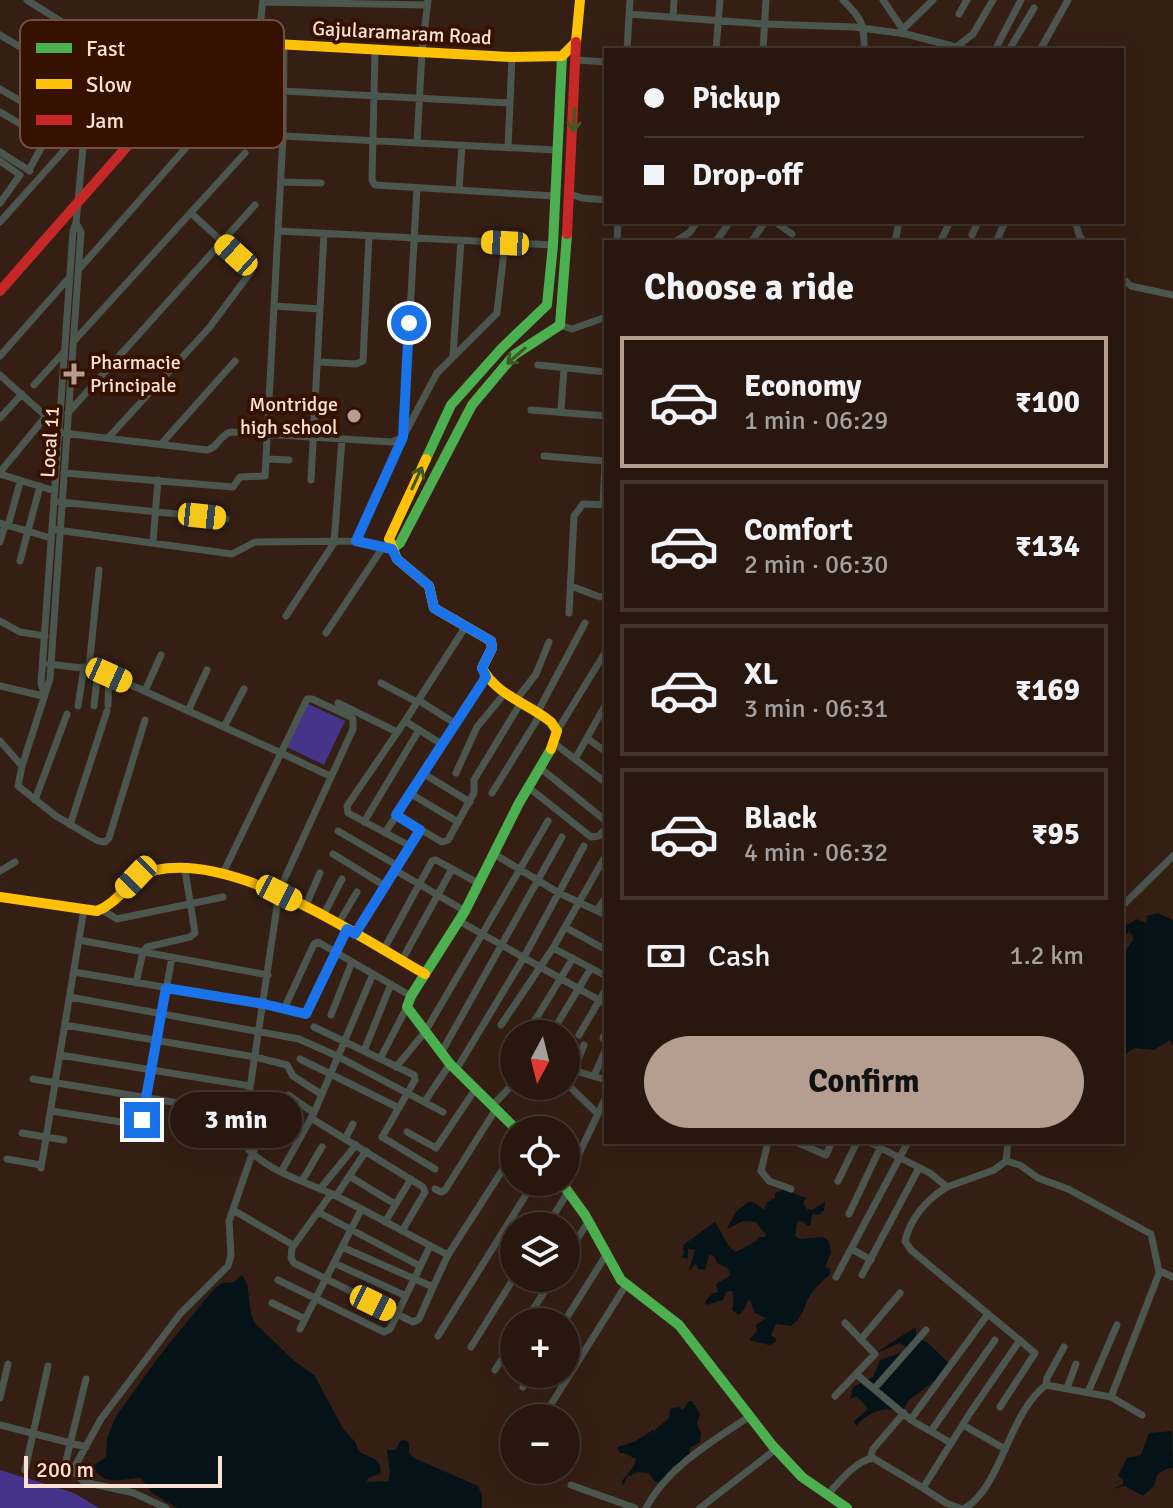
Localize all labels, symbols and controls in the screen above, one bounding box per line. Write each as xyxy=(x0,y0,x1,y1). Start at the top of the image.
street label: Gajularamaram Road xyxy=(312,16,492,50)
legend xyxy=(20,20,284,148)
text: Fast xyxy=(86,35,126,62)
text: Slow xyxy=(86,71,132,98)
text: Pickup xyxy=(692,80,781,117)
one-way arrow xyxy=(566,106,581,133)
text: Jam xyxy=(86,107,124,134)
text: Drop-off xyxy=(692,157,802,194)
car xyxy=(210,230,262,280)
car xyxy=(480,230,530,256)
text: Choose a ride xyxy=(644,265,854,310)
route start xyxy=(391,305,427,341)
one-way arrow xyxy=(506,346,526,364)
place label: Pharmacie Principale xyxy=(90,350,181,398)
marker: Pharmacie Principale xyxy=(65,365,83,383)
icon: car xyxy=(648,366,720,438)
text: Economy xyxy=(744,368,861,405)
text: ₹100 xyxy=(1015,384,1080,421)
place label: Montridge high school xyxy=(240,392,338,440)
street label: Local 11 xyxy=(35,405,65,479)
text: 1 min · 06:29 xyxy=(744,405,888,437)
marker: Montridge high school xyxy=(345,407,363,425)
one-way arrow xyxy=(410,466,425,490)
car xyxy=(177,502,227,530)
icon: car xyxy=(648,510,720,582)
text: Comfort xyxy=(744,512,853,549)
text: ₹134 xyxy=(1015,528,1080,565)
text: 2 min · 06:30 xyxy=(744,549,888,581)
car xyxy=(82,654,136,696)
icon: car xyxy=(648,654,720,726)
text: XL xyxy=(744,656,778,693)
text: ₹169 xyxy=(1015,672,1080,709)
text: 3 min · 06:31 xyxy=(744,693,888,725)
icon: car xyxy=(648,798,720,870)
text: Black xyxy=(744,800,817,837)
text: ₹95 xyxy=(1031,816,1080,853)
text: 4 min · 06:32 xyxy=(744,837,888,869)
car xyxy=(111,851,161,903)
car xyxy=(252,871,306,915)
icon: cash xyxy=(644,934,688,978)
text: Cash xyxy=(708,938,771,975)
text: 1.2 km xyxy=(1010,940,1084,972)
north arrow xyxy=(500,1020,580,1100)
map controls xyxy=(500,1020,580,1484)
button: Confirm xyxy=(644,1036,1084,1128)
callout: 3 min xyxy=(170,1092,302,1148)
route end xyxy=(124,1102,160,1138)
text: 3 min xyxy=(205,1104,267,1136)
button: locate xyxy=(500,1116,580,1196)
button: layers xyxy=(500,1212,580,1292)
car xyxy=(346,1282,400,1324)
button: + xyxy=(500,1308,580,1388)
button: − xyxy=(500,1404,580,1484)
scale bar xyxy=(24,1452,222,1488)
text: 200 m xyxy=(36,1456,94,1483)

